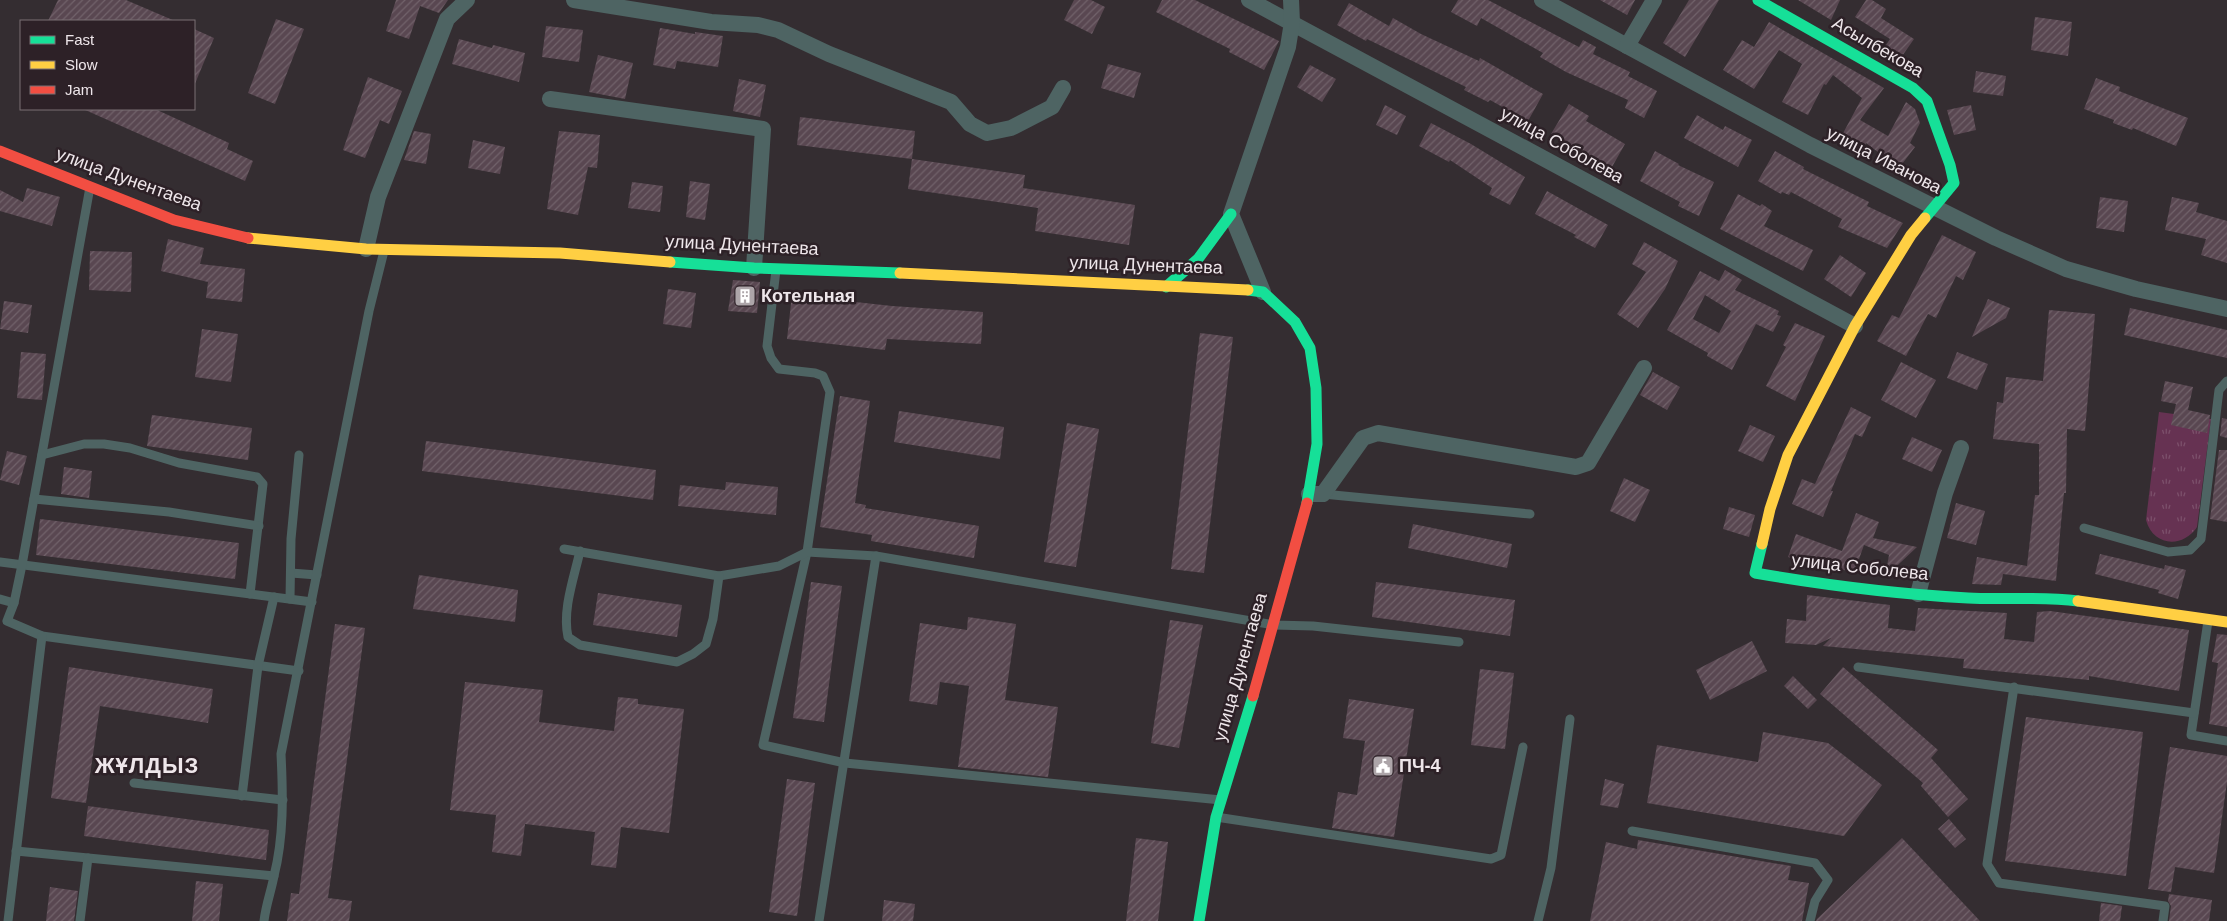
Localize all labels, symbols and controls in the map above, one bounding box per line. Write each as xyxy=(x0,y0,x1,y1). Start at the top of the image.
street label: Асылбекова xyxy=(1829,13,1928,82)
legend xyxy=(20,20,195,110)
text: Fast xyxy=(65,31,95,48)
text: Slow xyxy=(65,56,98,73)
text: Jam xyxy=(65,81,93,98)
street label: улица Соболева xyxy=(1497,103,1628,188)
street label: улица Иванова xyxy=(1823,122,1946,198)
street label: улица Дунентаева xyxy=(54,143,205,215)
street label: улица Дунентаева xyxy=(665,231,820,259)
street label: улица Дунентаева xyxy=(1069,252,1224,278)
building icon: Котельная xyxy=(733,284,757,308)
place label: Котельная xyxy=(761,286,855,306)
street label: улица Соболева xyxy=(1791,550,1930,584)
street label: улица Дунентаева xyxy=(1209,590,1271,743)
district label: ЖҰЛДЫЗ xyxy=(94,753,199,778)
public building icon: ПЧ-4 xyxy=(1371,754,1395,778)
place label: ПЧ-4 xyxy=(1399,756,1441,776)

